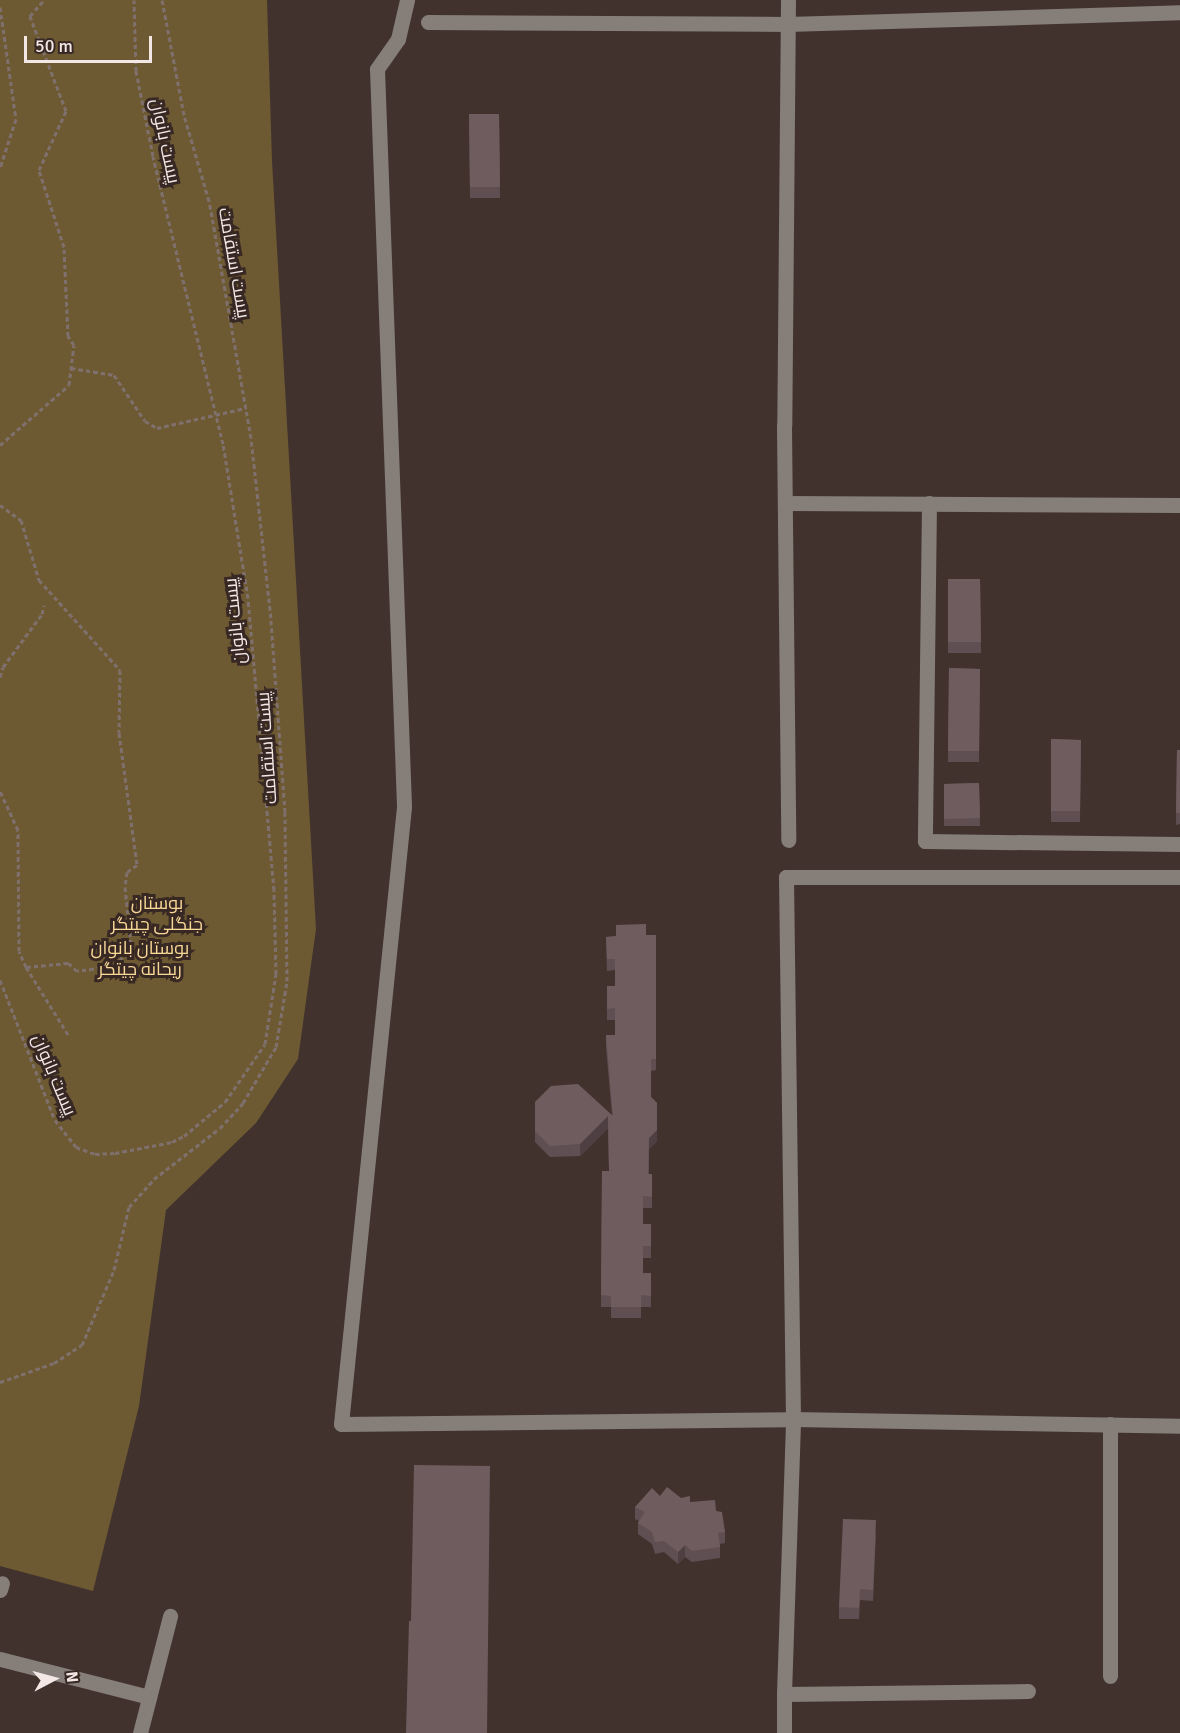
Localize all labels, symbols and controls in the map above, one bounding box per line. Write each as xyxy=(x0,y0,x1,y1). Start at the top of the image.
scale bar xyxy=(27,24,154,62)
text: 50 m xyxy=(35,35,73,57)
street label: پیست بانوان xyxy=(145,96,185,186)
street label: پیست استقامت xyxy=(214,206,254,320)
street label: پیست بانوان xyxy=(220,577,250,665)
street label: پیست استقامت xyxy=(252,691,282,805)
park label: بوستان جنگلی چیتگر xyxy=(111,893,203,936)
park label: بوستان بانوان ریحانه چیتگر xyxy=(91,938,189,980)
street label: پیست بانوان xyxy=(27,1031,81,1119)
north arrow xyxy=(24,1649,84,1709)
text: N xyxy=(61,1671,82,1684)

